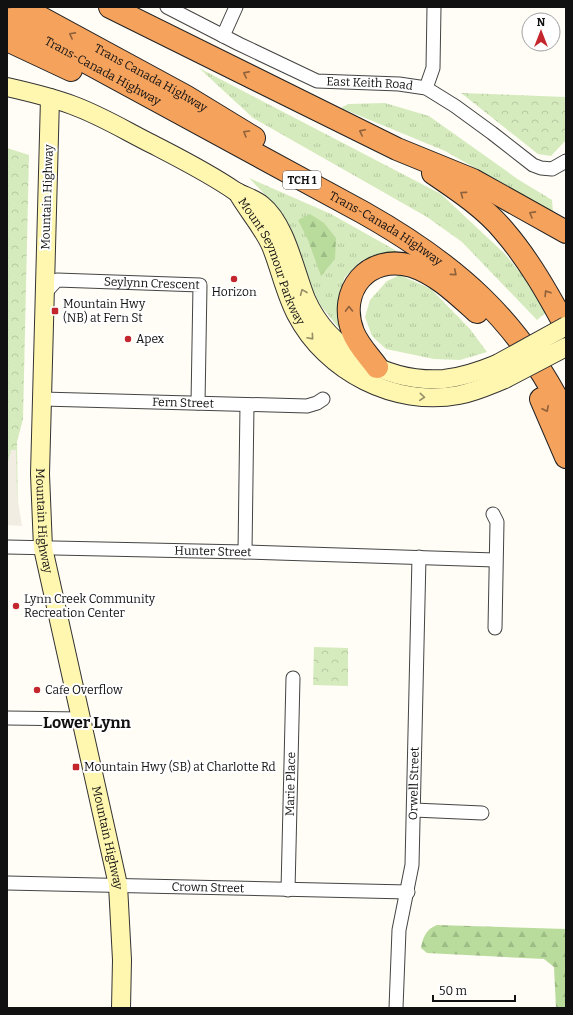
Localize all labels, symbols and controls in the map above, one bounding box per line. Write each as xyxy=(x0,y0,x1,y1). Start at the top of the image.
north arrow xyxy=(521,12,561,52)
text: N xyxy=(537,16,546,29)
one-way arrow xyxy=(68,33,76,40)
street label: Trans-Canada Highway xyxy=(42,34,164,109)
street label: Trans Canada Highway xyxy=(92,41,210,115)
one-way arrow xyxy=(242,71,250,79)
street label: East Keith Road xyxy=(326,74,414,93)
one-way arrow xyxy=(359,129,366,137)
one-way arrow xyxy=(243,130,250,137)
street label: Mountain Highway xyxy=(38,143,56,250)
road number: TCH 1 xyxy=(283,171,321,189)
street label: Trans-Canada Highway xyxy=(327,189,446,269)
one-way arrow xyxy=(461,192,468,199)
street label: Mount Seymour Parkway xyxy=(235,195,308,328)
one-way arrow xyxy=(528,212,536,219)
one-way arrow xyxy=(450,268,457,275)
marker: Horizon xyxy=(229,274,239,284)
street label: Seylynn Crescent xyxy=(104,275,201,292)
place label: Horizon xyxy=(211,285,257,299)
one-way arrow xyxy=(300,288,308,295)
one-way arrow xyxy=(544,290,551,297)
place label: Mountain Hwy (NB) at Fern St xyxy=(63,297,146,325)
marker: Mountain Hwy (NB) at Fern St xyxy=(50,306,60,316)
one-way arrow xyxy=(344,306,353,312)
place label: Apex xyxy=(136,332,165,346)
one-way arrow xyxy=(307,333,314,340)
marker: Apex xyxy=(123,334,133,344)
one-way arrow xyxy=(419,392,425,401)
street label: Fern Street xyxy=(152,395,215,411)
one-way arrow xyxy=(541,404,549,412)
street label: Mountain Highway xyxy=(33,468,56,575)
street label: Hunter Street xyxy=(174,544,252,559)
place label: Lynn Creek Community Recreation Center xyxy=(24,592,156,620)
marker: Lynn Creek Community Recreation Center xyxy=(11,601,21,611)
place label: Cafe Overflow xyxy=(45,683,123,697)
marker: Cafe Overflow xyxy=(32,685,42,695)
district label: Lower Lynn xyxy=(43,713,132,732)
street label: Orwell Street xyxy=(406,746,422,820)
street label: Marie Place xyxy=(283,752,298,816)
place label: Mountain Hwy (SB) at Charlotte Rd xyxy=(84,759,276,774)
marker: Mountain Hwy (SB) at Charlotte Rd xyxy=(71,762,81,772)
street label: Mountain Highway xyxy=(89,785,125,890)
street label: Crown Street xyxy=(171,880,245,895)
scale bar xyxy=(433,977,515,1003)
text: 50 m xyxy=(439,984,468,998)

